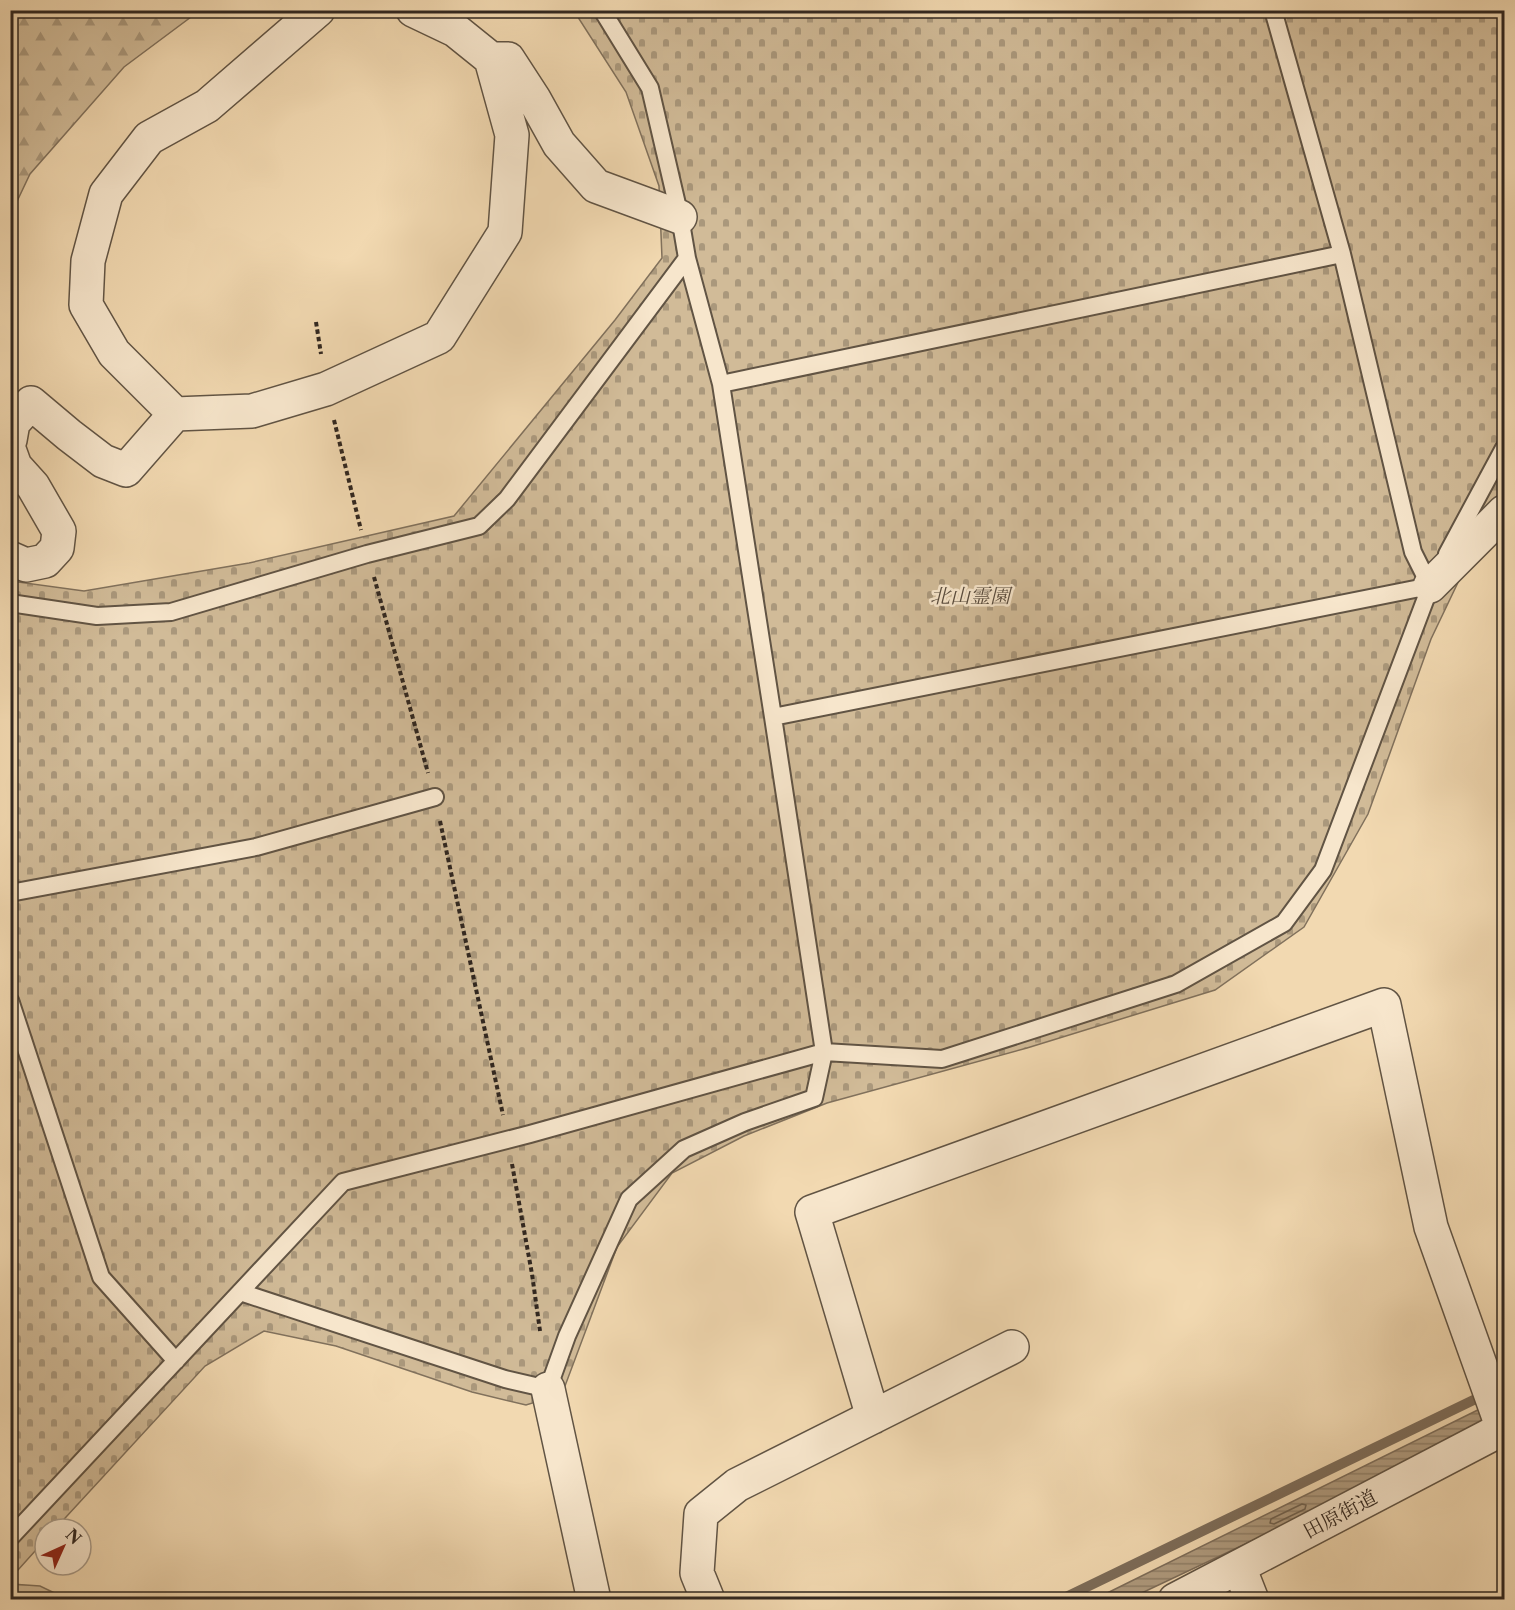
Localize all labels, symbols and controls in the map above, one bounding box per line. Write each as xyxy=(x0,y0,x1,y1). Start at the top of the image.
park label: 北山霊園 xyxy=(930,584,1013,608)
street label: 田原街道 xyxy=(1299,1485,1381,1543)
north arrow xyxy=(33,1517,93,1577)
text: N xyxy=(62,1524,86,1548)

